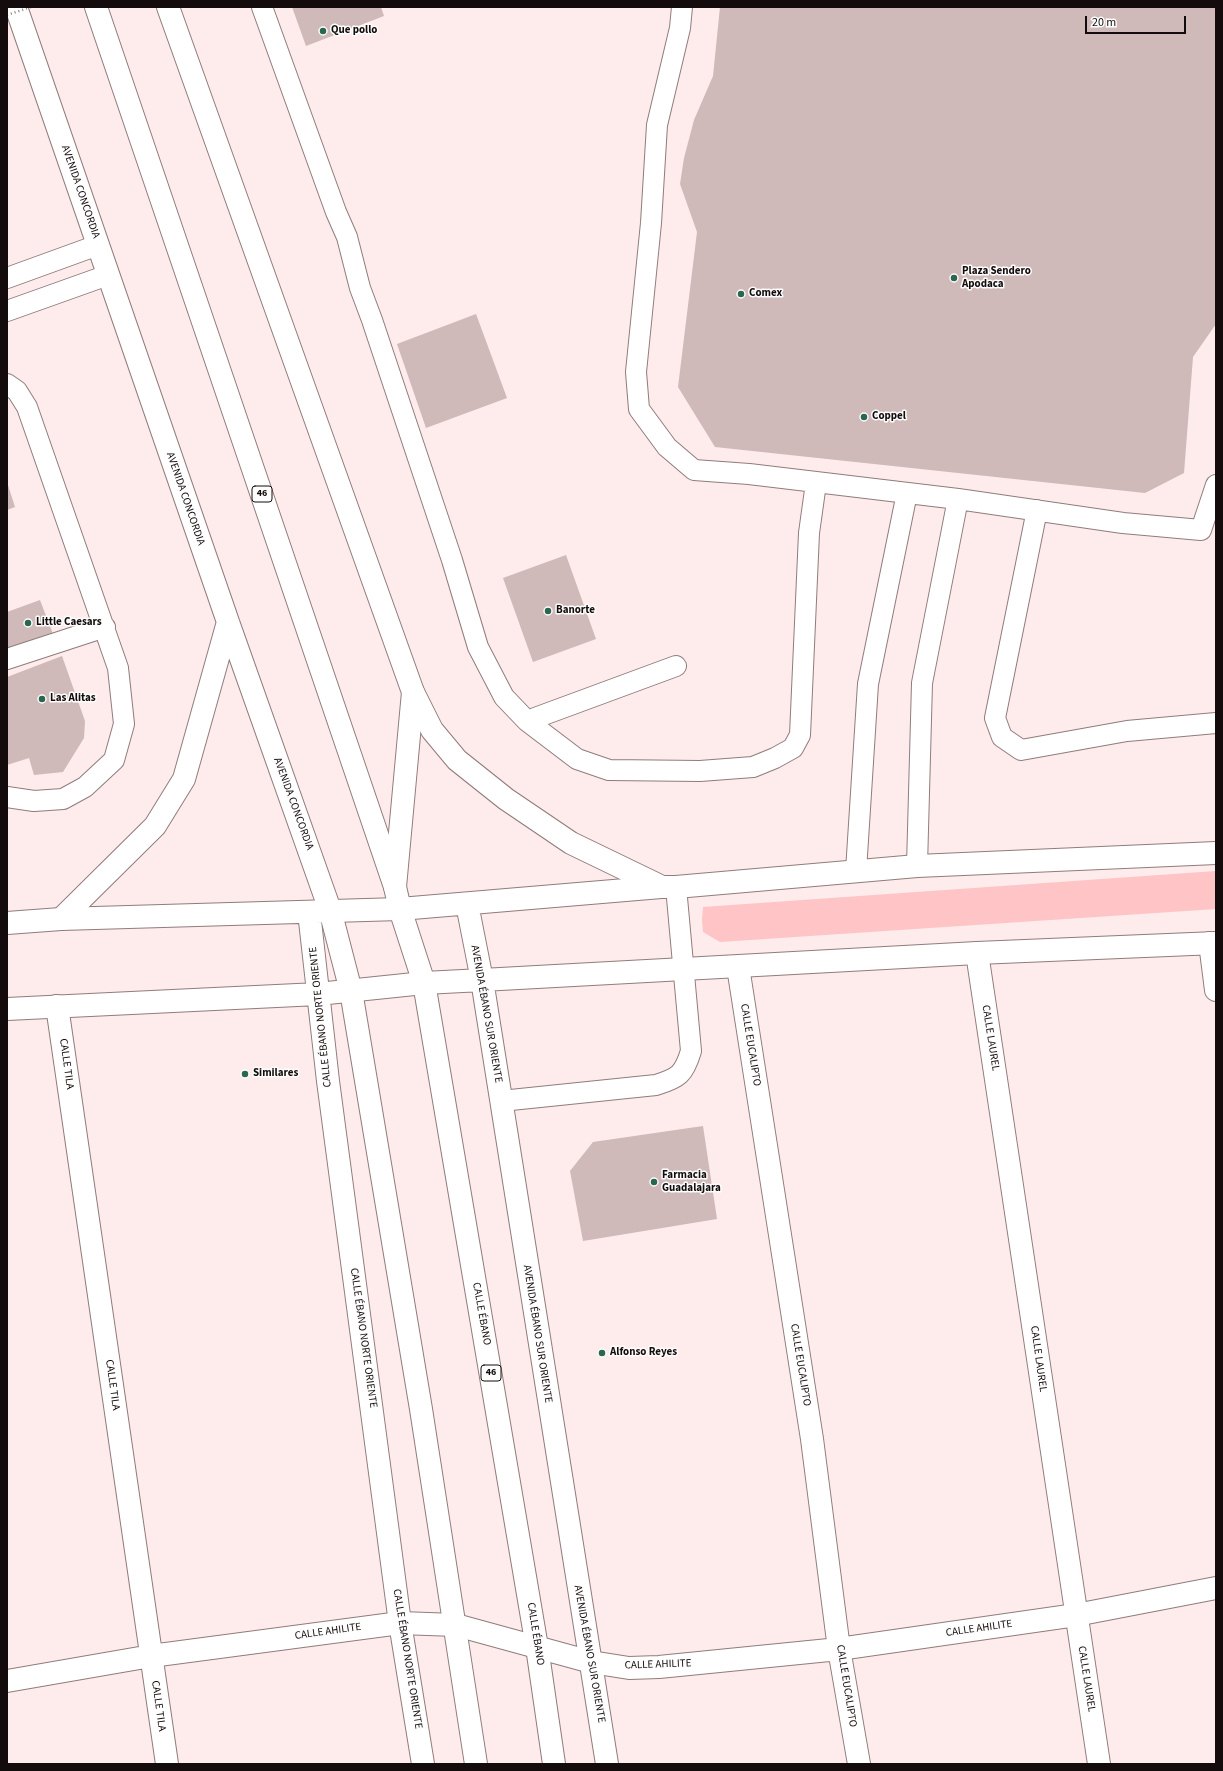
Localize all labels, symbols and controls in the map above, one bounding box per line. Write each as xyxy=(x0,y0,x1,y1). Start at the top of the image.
scale bar xyxy=(1087,8,1188,34)
text: 20 m xyxy=(1092,14,1116,31)
place label: Que pollo xyxy=(331,24,377,38)
marker: Que pollo xyxy=(318,26,328,36)
street label: AVENIDA CONCORDIA xyxy=(58,144,102,240)
place label: Plaza Sendero Apodaca xyxy=(962,265,1031,291)
marker: Plaza Sendero Apodaca xyxy=(949,273,959,283)
place label: Comex xyxy=(749,287,782,301)
marker: Comex xyxy=(736,289,746,299)
place label: Coppel xyxy=(872,410,906,424)
marker: Coppel xyxy=(859,412,869,422)
street label: AVENIDA CONCORDIA xyxy=(163,451,207,547)
road number: 46 xyxy=(252,486,272,502)
place label: Banorte xyxy=(556,604,595,618)
marker: Banorte xyxy=(543,606,553,616)
place label: Little Caesars xyxy=(36,616,102,630)
marker: Little Caesars xyxy=(23,618,33,628)
place label: Las Alitas xyxy=(50,692,96,706)
marker: Las Alitas xyxy=(37,694,47,704)
street label: AVENIDA CONCORDIA xyxy=(270,756,316,852)
street label: AVENIDA ÉBANO SUR ORIENTE xyxy=(467,944,505,1084)
street label: CALLE ÉBANO NORTE ORIENTE xyxy=(307,946,335,1088)
street label: CALLE EUCALIPTO xyxy=(737,1003,763,1087)
street label: CALLE LAUREL xyxy=(978,1004,1002,1072)
street label: CALLE TILA xyxy=(56,1038,76,1090)
place label: Similares xyxy=(253,1067,298,1081)
marker: Similares xyxy=(240,1069,250,1079)
place label: Farmacia Guadalajara xyxy=(662,1169,721,1195)
marker: Farmacia Guadalajara xyxy=(649,1177,659,1187)
street label: AVENIDA ÉBANO SUR ORIENTE xyxy=(520,1264,554,1404)
street label: CALLE ÉBANO NORTE ORIENTE xyxy=(347,1267,379,1409)
street label: CALLE ÉBANO xyxy=(469,1282,493,1346)
street label: CALLE EUCALIPTO xyxy=(787,1323,813,1407)
street label: CALLE LAUREL xyxy=(1027,1325,1049,1393)
place label: Alfonso Reyes xyxy=(610,1346,677,1360)
marker: Alfonso Reyes xyxy=(597,1348,607,1358)
street label: CALLE TILA xyxy=(102,1359,122,1411)
road number: 46 xyxy=(481,1365,501,1381)
street label: AVENIDA ÉBANO SUR ORIENTE xyxy=(570,1584,608,1724)
street label: CALLE ÉBANO NORTE ORIENTE xyxy=(389,1588,425,1730)
street label: CALLE ÉBANO xyxy=(524,1602,546,1666)
street label: CALLE AHILITE xyxy=(945,1618,1013,1640)
street label: CALLE AHILITE xyxy=(294,1621,362,1643)
street label: CALLE EUCALIPTO xyxy=(833,1644,859,1728)
street label: CALLE LAUREL xyxy=(1074,1645,1098,1713)
street label: CALLE AHILITE xyxy=(624,1657,692,1673)
street label: CALLE TILA xyxy=(148,1680,168,1732)

